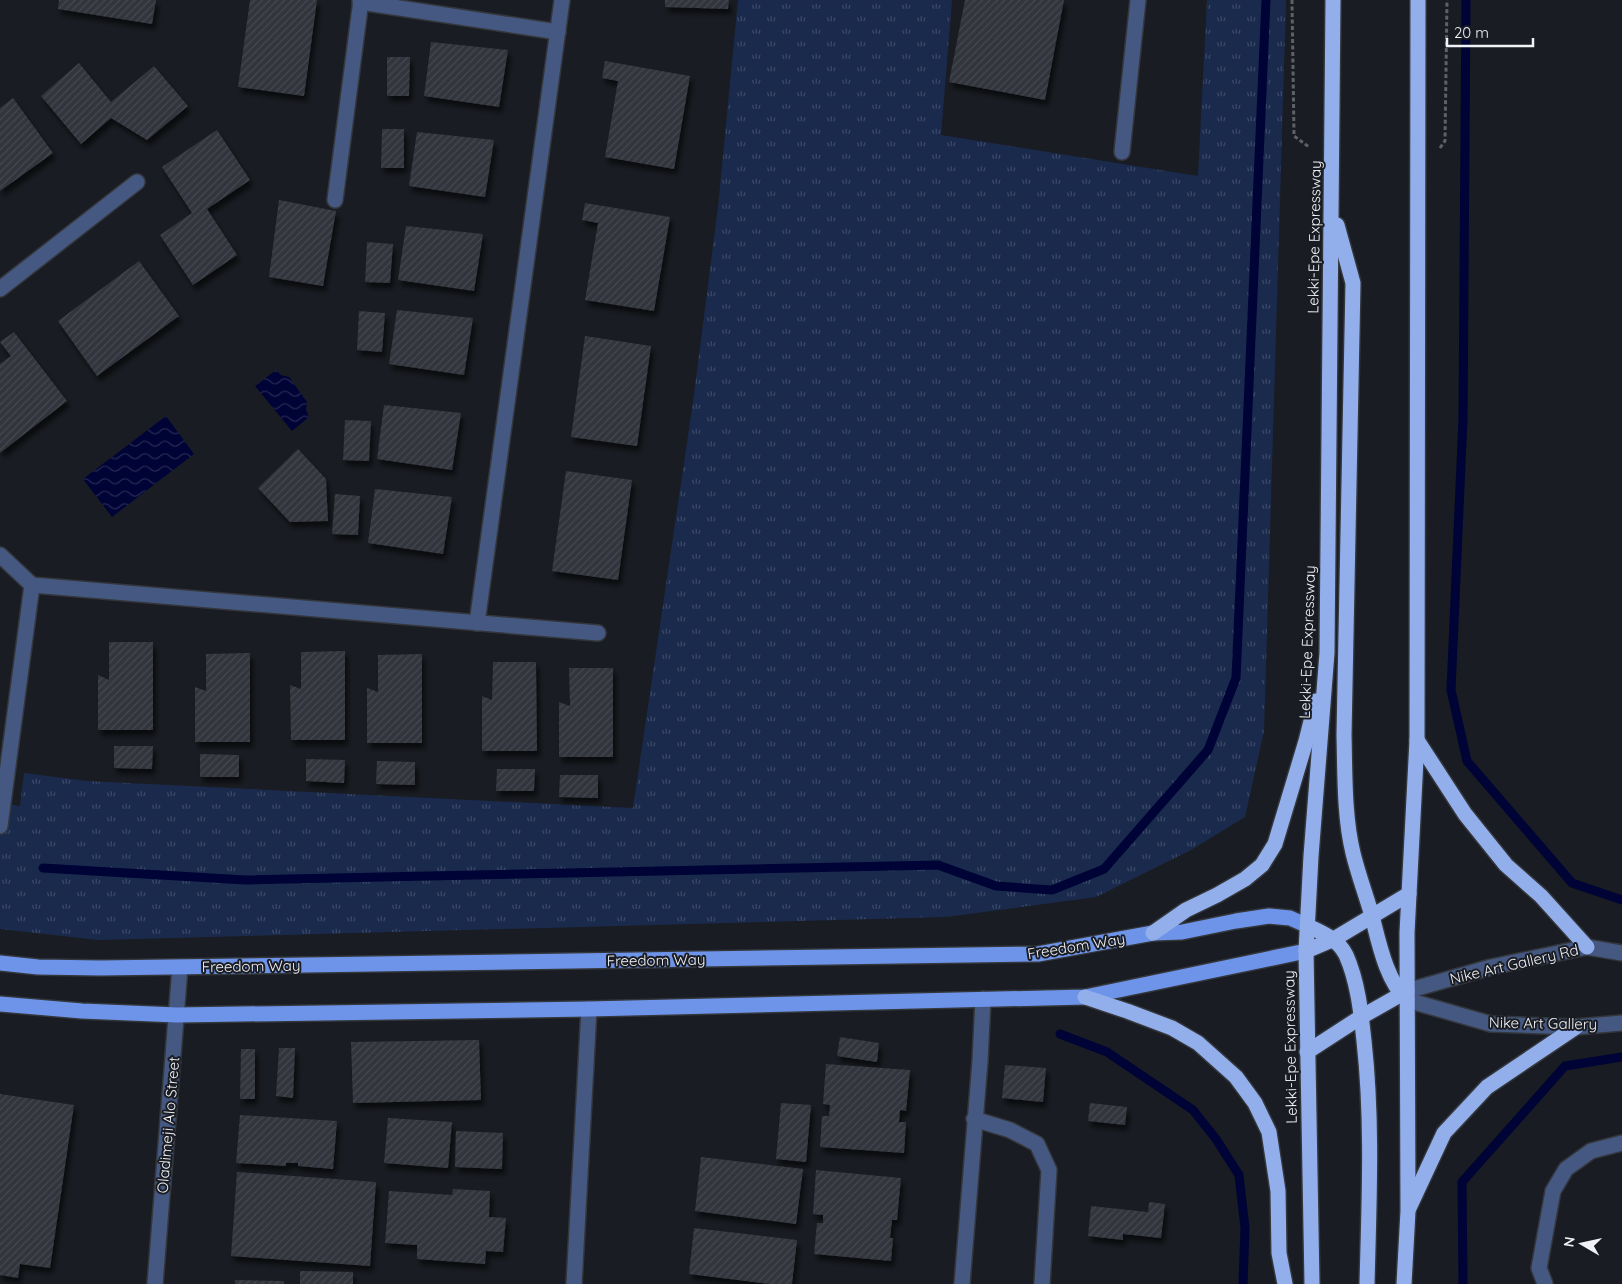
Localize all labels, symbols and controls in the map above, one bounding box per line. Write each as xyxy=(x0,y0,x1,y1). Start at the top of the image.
scale bar xyxy=(1447,15,1533,47)
text: 20 m xyxy=(1454,23,1489,42)
street label: Lekki-Epe Expressway xyxy=(1303,160,1325,314)
street label: Lekki-Epe Expressway xyxy=(1295,565,1319,719)
street label: Freedom Way xyxy=(1026,929,1126,963)
street label: Nike Art Gallery Rd xyxy=(1448,940,1580,988)
street label: Freedom Way xyxy=(607,950,705,970)
street label: Freedom Way xyxy=(202,956,300,976)
street label: Lekki-Epe Expressway xyxy=(1279,970,1301,1124)
street label: Nike Art Gallery xyxy=(1489,1013,1597,1033)
street label: Oladimeji Alo Street xyxy=(153,1056,183,1194)
north arrow xyxy=(1557,1219,1607,1269)
text: N xyxy=(1559,1235,1579,1248)

